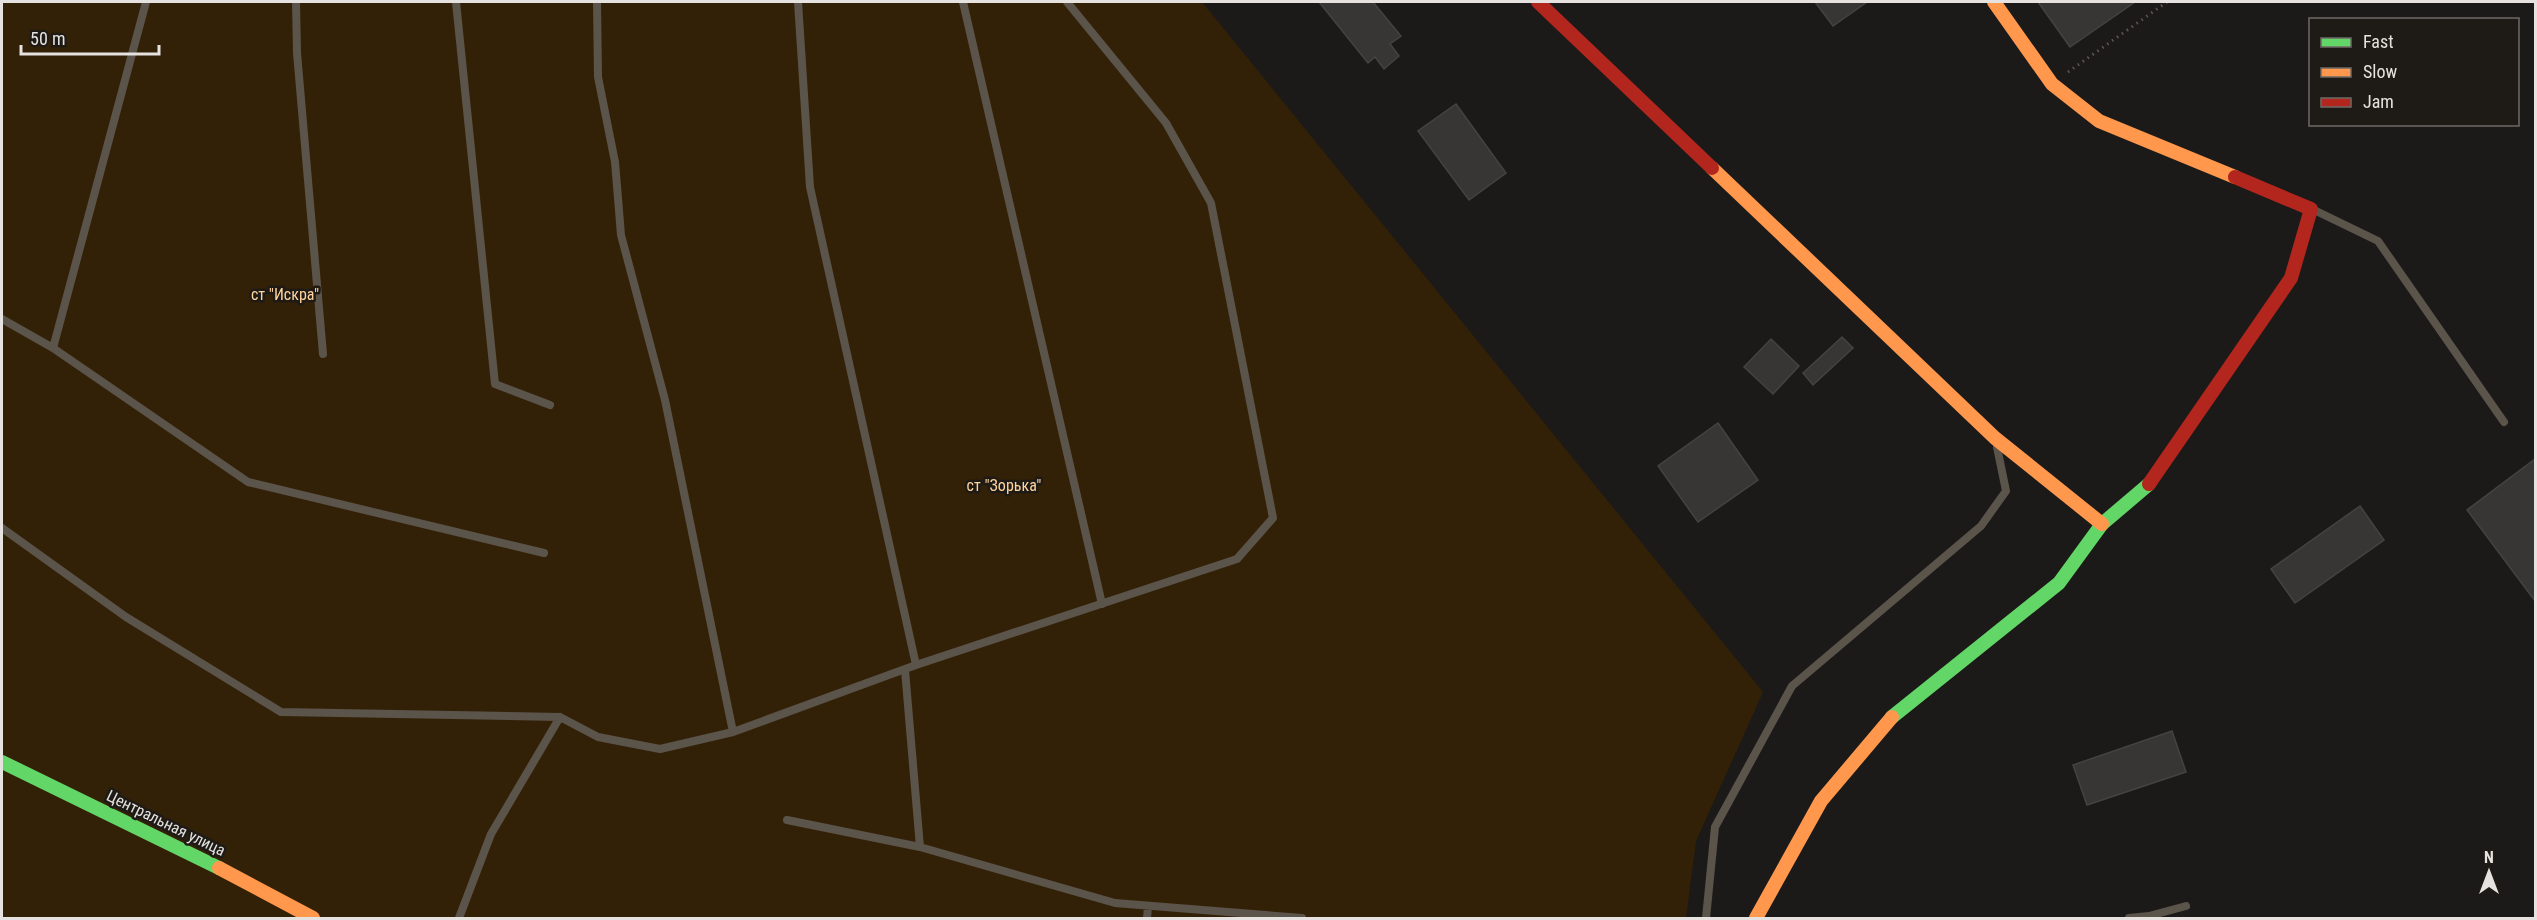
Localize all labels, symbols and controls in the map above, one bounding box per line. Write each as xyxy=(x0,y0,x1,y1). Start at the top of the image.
scale bar xyxy=(21,18,159,56)
legend xyxy=(2309,18,2519,126)
text: 50 m xyxy=(30,28,65,49)
text: Fast xyxy=(2363,31,2394,52)
text: Slow xyxy=(2363,61,2398,82)
text: Jam xyxy=(2363,91,2394,112)
park label: ст "Искра" xyxy=(251,285,319,304)
park label: ст "Зорька" xyxy=(967,476,1041,495)
street label: Центральная улица xyxy=(103,786,229,860)
north arrow xyxy=(2459,842,2519,902)
text: N xyxy=(2484,848,2494,867)

